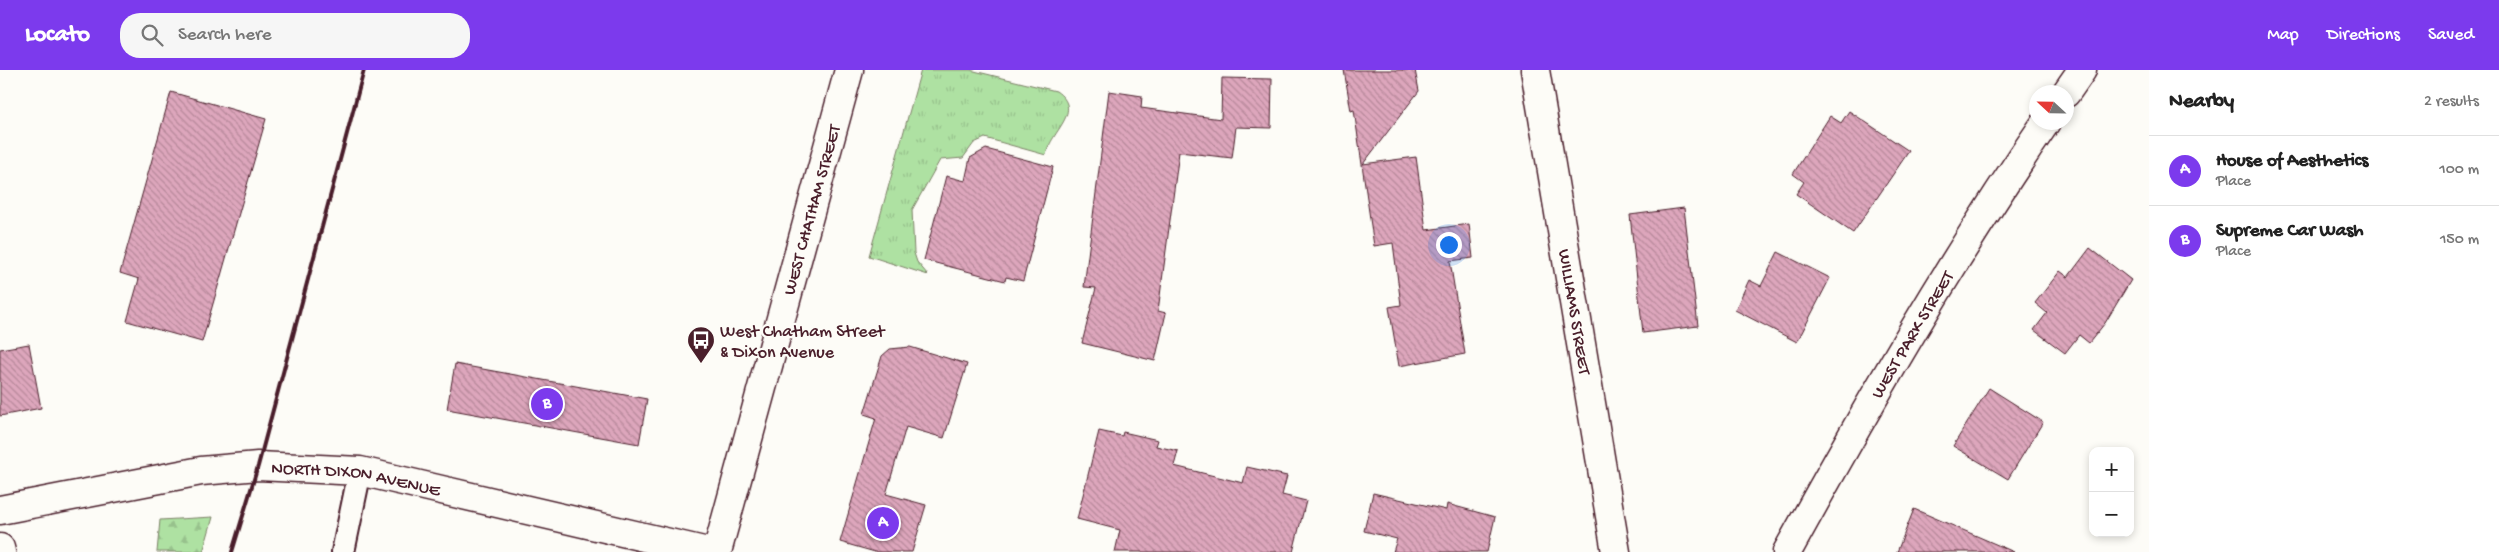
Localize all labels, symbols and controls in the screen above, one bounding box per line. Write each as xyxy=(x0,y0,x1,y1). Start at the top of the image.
search box xyxy=(120,13,470,58)
text: Locato xyxy=(25,21,90,50)
icon: search xyxy=(138,21,166,49)
text: Search here xyxy=(178,24,272,47)
text: Map xyxy=(2267,25,2299,46)
text: Directions xyxy=(2327,25,2400,46)
text: Saved xyxy=(2428,25,2474,46)
north arrow xyxy=(2029,85,2074,130)
text: Nearby xyxy=(2169,90,2234,115)
text: 2 results xyxy=(2424,93,2479,112)
street label: WEST CHATHAM STREET xyxy=(780,122,847,298)
text: House of Aesthetics xyxy=(2216,150,2368,173)
text: A xyxy=(2180,161,2190,180)
text: 100 m xyxy=(2439,161,2479,180)
text: Place xyxy=(2216,173,2251,192)
text: Supreme Car Wash xyxy=(2216,220,2363,243)
text: B xyxy=(2181,231,2189,250)
text: 150 m xyxy=(2440,231,2479,250)
your location xyxy=(1436,232,1462,258)
text: Place xyxy=(2216,243,2251,262)
street label: WILLIAMS STREET xyxy=(1552,248,1594,377)
street label: WEST PARK STREET xyxy=(1868,267,1960,403)
place label: West Chatham Street & Dixon Avenue xyxy=(720,322,886,364)
bus stop icon: West Chatham Street & Dixon Avenue xyxy=(686,325,716,364)
pin: B xyxy=(531,385,563,423)
map controls xyxy=(2089,447,2134,537)
button: + xyxy=(2089,447,2134,492)
street label: NORTH DIXON AVENUE xyxy=(271,459,443,503)
button: − xyxy=(2089,492,2134,537)
pin: A xyxy=(867,504,899,542)

